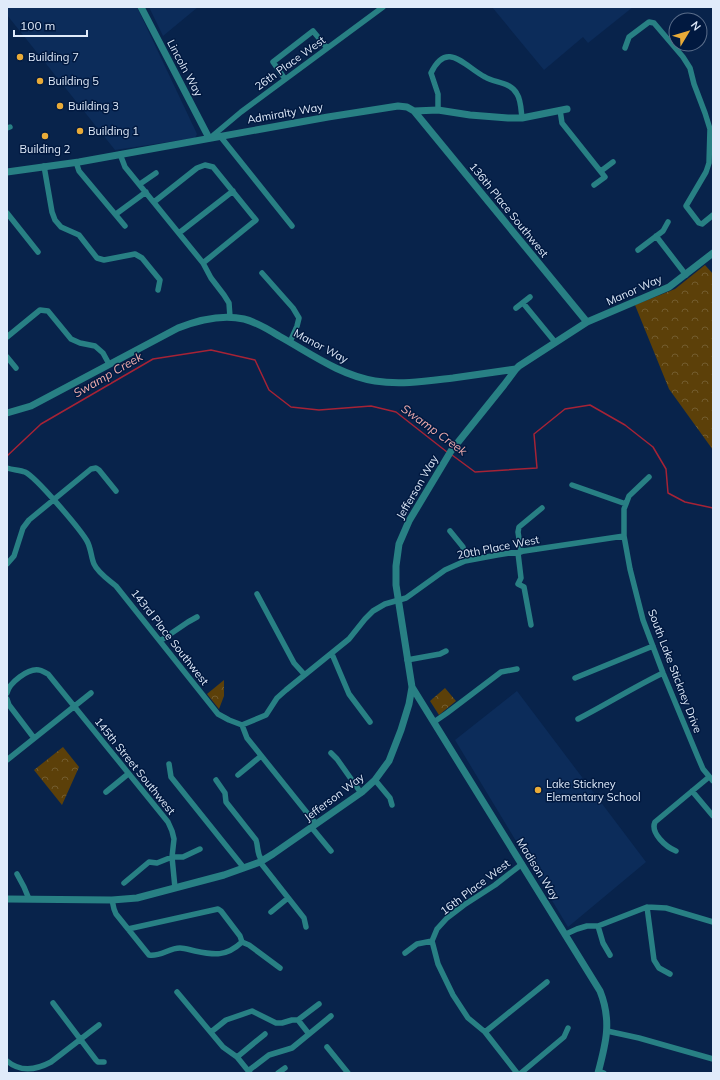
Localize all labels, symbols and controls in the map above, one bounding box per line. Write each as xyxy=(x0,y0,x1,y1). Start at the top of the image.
scale bar xyxy=(14,12,87,38)
north arrow xyxy=(668,12,708,52)
text: 100 m xyxy=(20,18,55,33)
text: N xyxy=(688,18,704,33)
street label: 26th Place West xyxy=(252,33,328,93)
street label: Lincoln Way xyxy=(164,37,206,99)
place label: Building 7 xyxy=(28,50,79,64)
marker: Building 7 xyxy=(15,52,25,62)
place label: Building 5 xyxy=(48,74,99,88)
marker: Building 5 xyxy=(35,76,45,86)
place label: Building 3 xyxy=(68,99,119,113)
street label: Admiralty Way xyxy=(246,99,324,127)
marker: Building 3 xyxy=(55,101,65,111)
place label: Building 1 xyxy=(88,124,139,138)
marker: Building 1 xyxy=(75,126,85,136)
marker: Building 2 xyxy=(40,131,50,141)
place label: Building 2 xyxy=(20,142,71,156)
street label: 136th Place Southwest xyxy=(466,160,552,260)
street label: Manor Way xyxy=(604,271,664,309)
street label: Manor Way xyxy=(291,326,351,366)
water label: Swamp Creek xyxy=(70,348,146,400)
water label: Swamp Creek xyxy=(399,401,471,459)
street label: Jefferson Way xyxy=(393,452,441,522)
street label: 20th Place West xyxy=(456,532,541,562)
street label: 143rd Place Southwest xyxy=(128,586,212,688)
street label: South Lake Stickney Drive xyxy=(645,607,705,735)
street label: 145th Street Southwest xyxy=(92,715,179,817)
street label: Jefferson Way xyxy=(301,770,367,824)
place label: Lake Stickney Elementary School xyxy=(546,777,641,804)
marker: Lake Stickney Elementary School xyxy=(533,785,543,795)
street label: Madison Way xyxy=(513,835,563,903)
street label: 16th Place West xyxy=(437,856,513,918)

